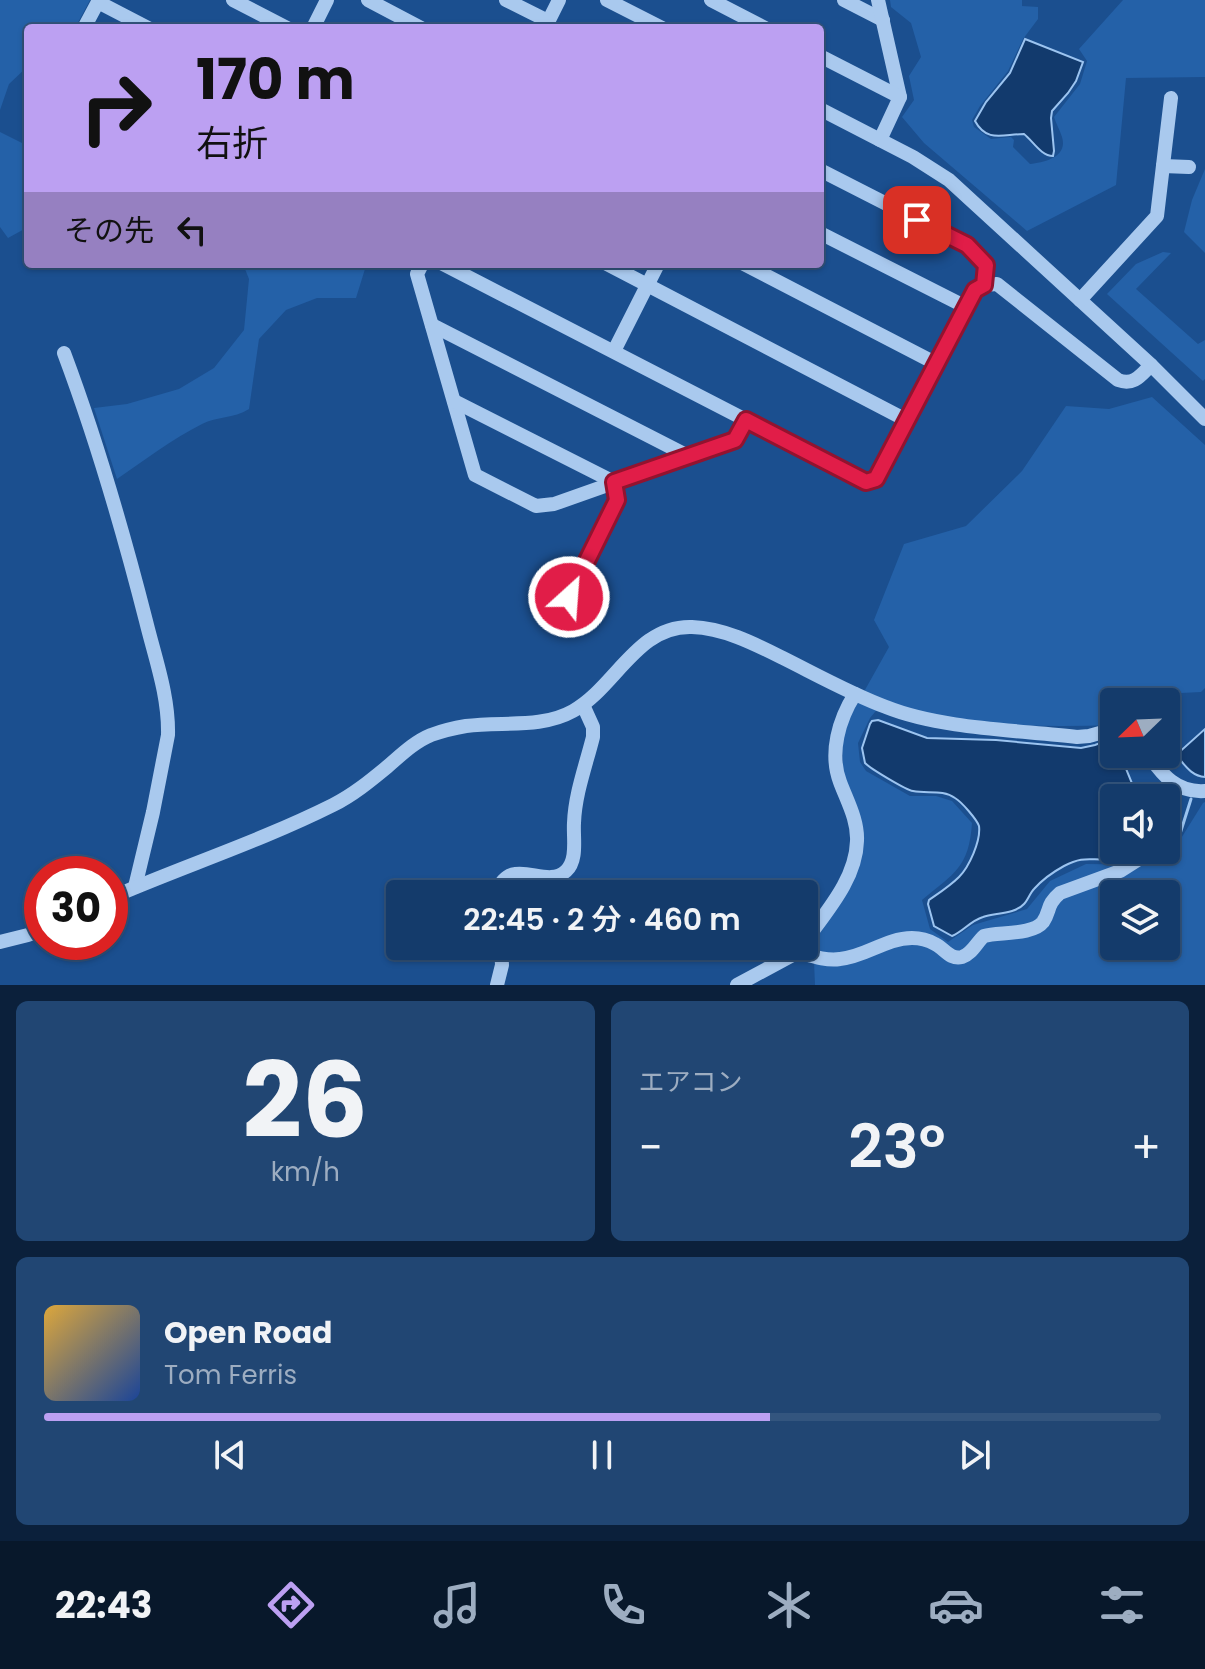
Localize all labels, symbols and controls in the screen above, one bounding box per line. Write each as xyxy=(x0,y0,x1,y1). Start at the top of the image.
text: 170 m xyxy=(196,40,355,119)
icon: right xyxy=(64,56,168,160)
text: 右折 xyxy=(196,118,268,169)
pin xyxy=(883,186,951,254)
icon: arrive xyxy=(895,198,939,242)
icon: left xyxy=(170,208,214,252)
text: その先 xyxy=(64,209,154,252)
position arrow xyxy=(527,555,611,639)
north arrow xyxy=(1100,688,1180,768)
map controls xyxy=(1100,688,1180,960)
button: sound xyxy=(1100,784,1180,864)
speed limit sign: 30 xyxy=(24,856,128,960)
button: layers xyxy=(1100,880,1180,960)
text: 22:45 · 2 分 · 460 m xyxy=(463,898,741,941)
text: 26 xyxy=(242,1028,368,1173)
text: エアコン xyxy=(639,1064,743,1100)
text: 23° xyxy=(848,1105,945,1189)
text: − xyxy=(639,1117,663,1178)
text: + xyxy=(1131,1117,1161,1178)
text: km/h xyxy=(271,1154,340,1190)
text: Open Road xyxy=(164,1311,332,1354)
text: Tom Ferris xyxy=(164,1357,297,1393)
icon: previous xyxy=(208,1433,252,1477)
icon: pause xyxy=(580,1433,624,1477)
icon: next xyxy=(953,1433,997,1477)
icon: directions xyxy=(263,1577,319,1633)
icon: music xyxy=(429,1577,485,1633)
icon: phone xyxy=(595,1577,651,1633)
icon: climate xyxy=(761,1577,817,1633)
icon: car xyxy=(928,1577,984,1633)
icon: filters xyxy=(1094,1577,1150,1633)
text: 22:43 xyxy=(55,1580,153,1631)

